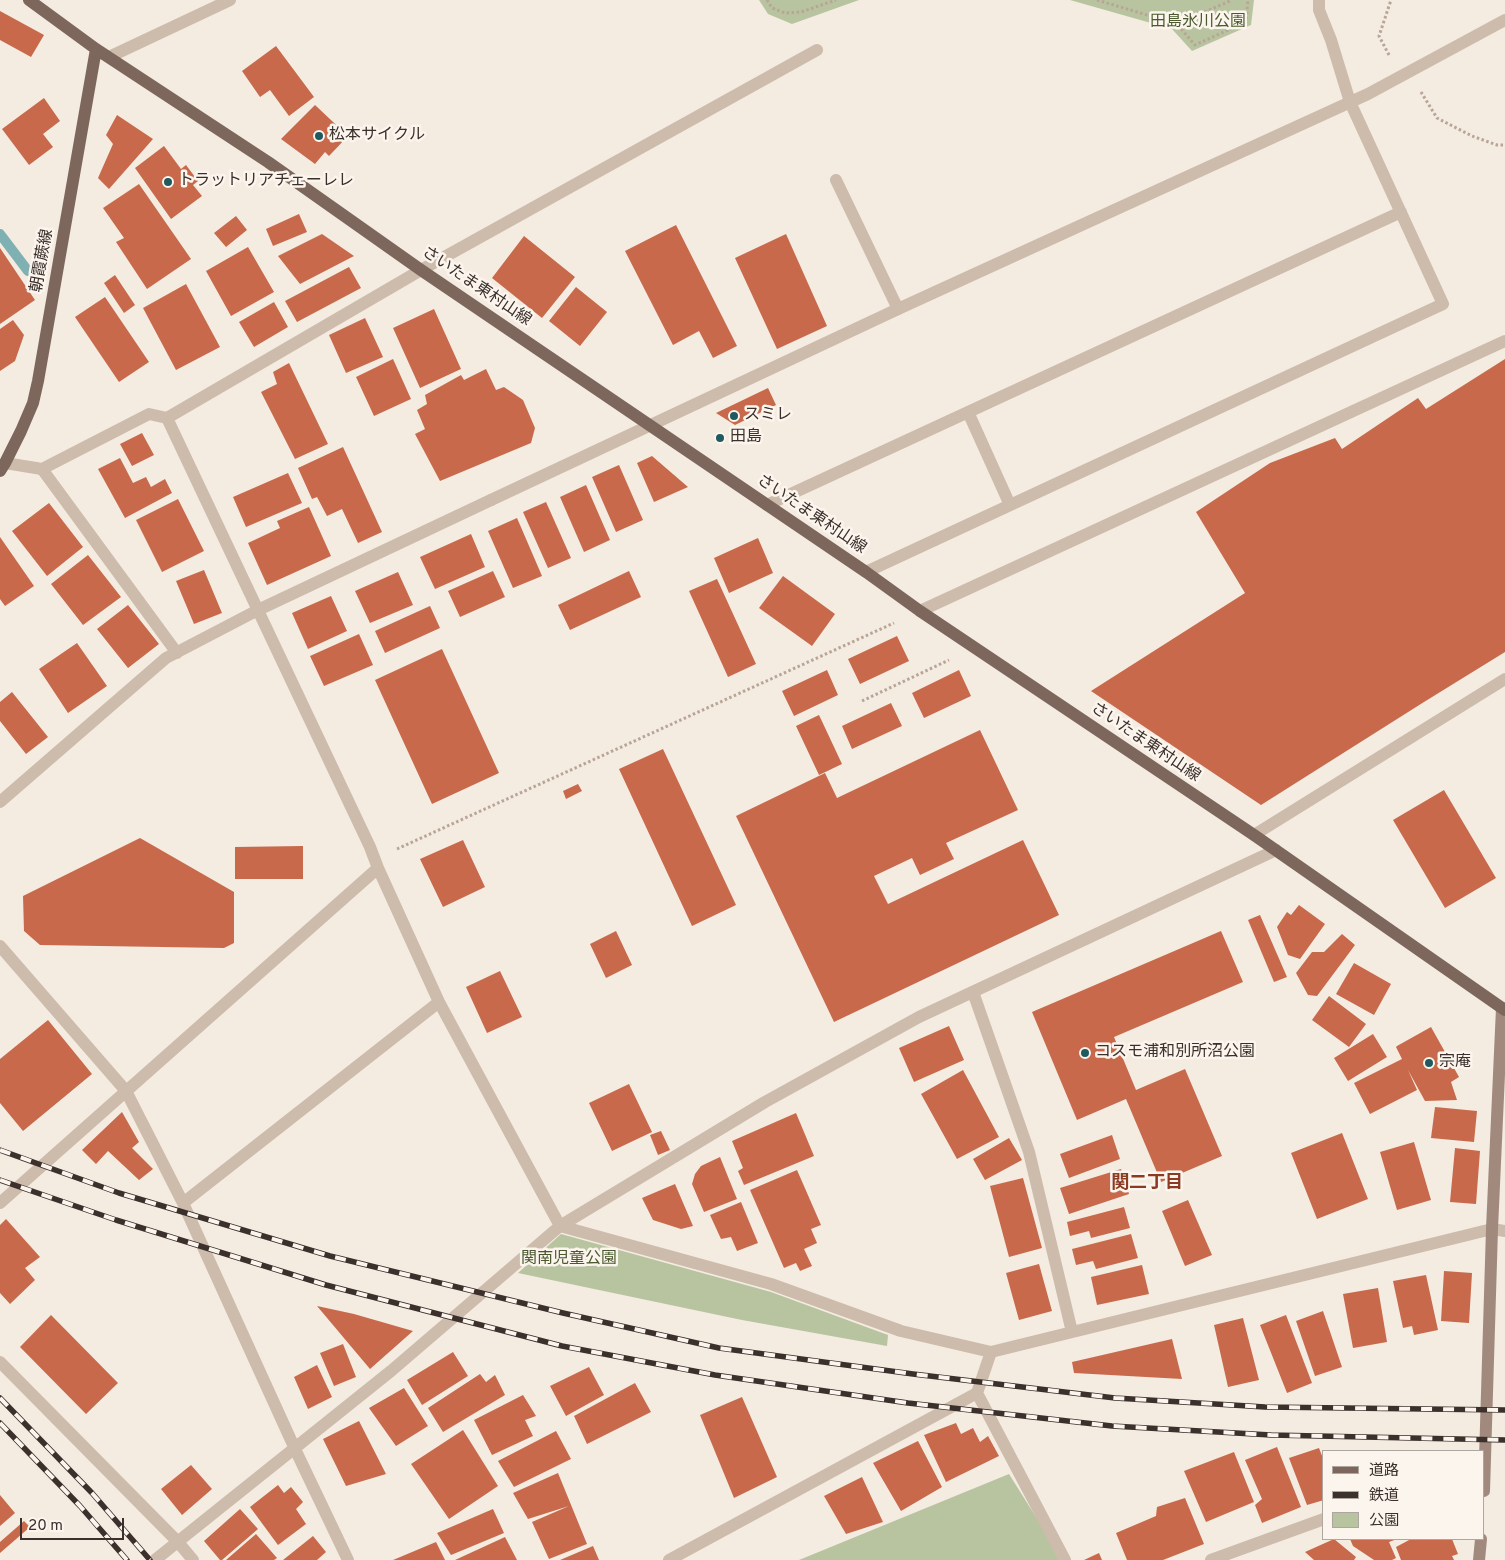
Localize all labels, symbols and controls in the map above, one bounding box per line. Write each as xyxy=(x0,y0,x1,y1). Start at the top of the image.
park label: 田島氷川公園 xyxy=(1150,13,1246,33)
place label: 松本サイクル xyxy=(329,126,425,146)
marker: 松本サイクル xyxy=(313,130,325,142)
place label: トラットリアチェーレレ xyxy=(178,172,354,192)
marker: トラットリアチェーレレ xyxy=(162,176,174,188)
street label: 朝霞蕨線 xyxy=(28,228,58,294)
street label: さいたま東村山線 xyxy=(418,243,534,331)
place label: スミレ xyxy=(744,406,792,426)
marker: スミレ xyxy=(728,410,740,422)
place label: 田島 xyxy=(730,428,762,448)
marker: 田島 xyxy=(714,432,726,444)
street label: さいたま東村山線 xyxy=(753,471,869,559)
street label: さいたま東村山線 xyxy=(1087,699,1203,787)
place label: コスモ浦和別所沼公園 xyxy=(1095,1043,1255,1063)
marker: コスモ浦和別所沼公園 xyxy=(1079,1047,1091,1059)
place label: 宗庵 xyxy=(1439,1053,1471,1073)
marker: 宗庵 xyxy=(1423,1057,1435,1069)
district label: 関二丁目 xyxy=(1111,1173,1183,1195)
park label: 関南児童公園 xyxy=(521,1250,617,1270)
legend xyxy=(1322,1450,1485,1540)
text: 道路 xyxy=(1369,1462,1399,1481)
text: 鉄道 xyxy=(1369,1487,1399,1506)
scale bar xyxy=(22,1508,126,1540)
text: 公園 xyxy=(1369,1512,1399,1531)
text: 20 m xyxy=(28,1517,63,1536)

